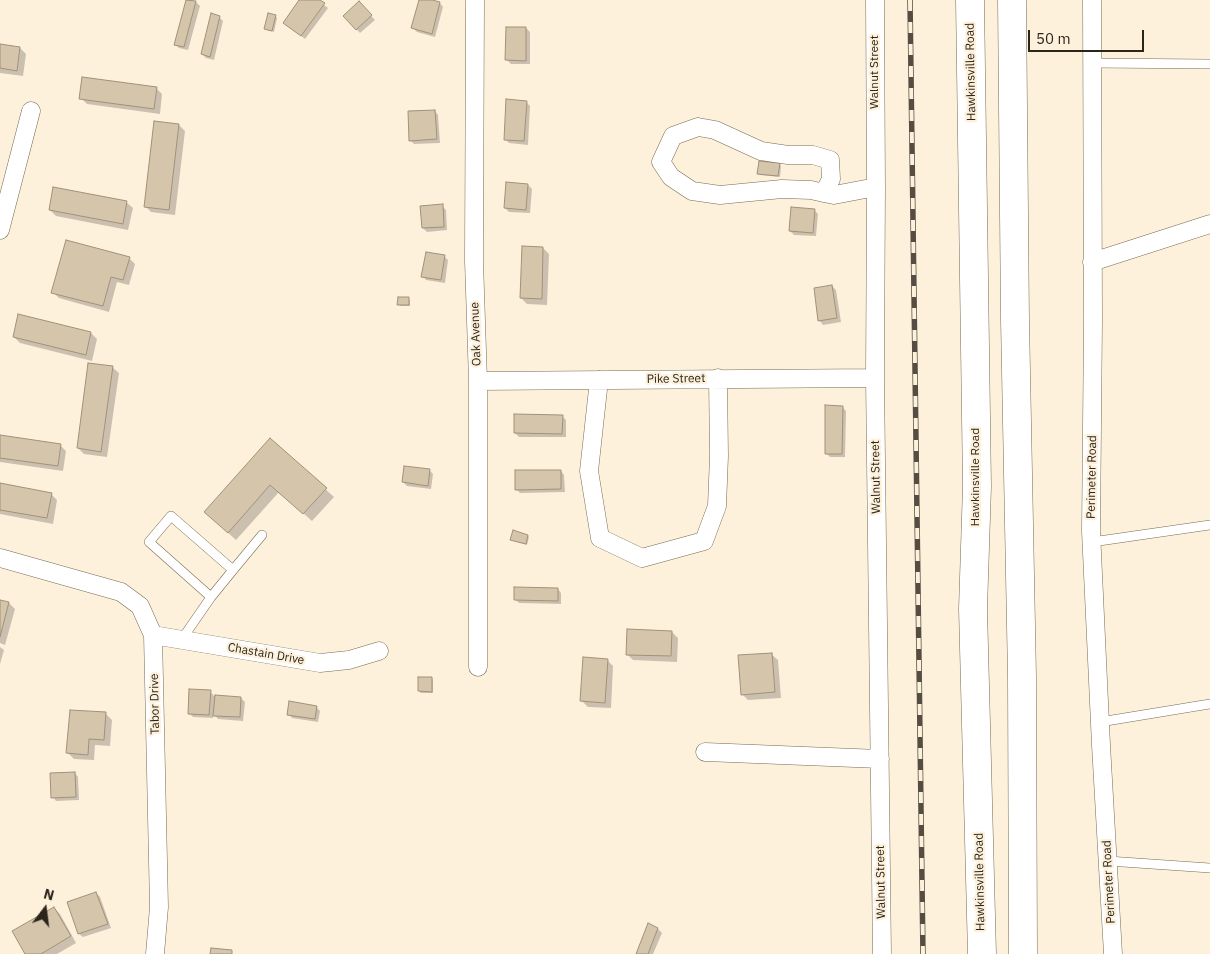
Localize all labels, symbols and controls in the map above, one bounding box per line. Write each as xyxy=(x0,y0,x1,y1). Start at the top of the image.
scale bar xyxy=(1030,20,1146,52)
street label: Hawkinsville Road xyxy=(963,23,979,121)
text: 50 m xyxy=(1036,29,1071,48)
street label: Walnut Street xyxy=(868,35,882,109)
street label: Oak Avenue xyxy=(468,302,484,366)
street label: Pike Street xyxy=(647,371,705,387)
street label: Hawkinsville Road xyxy=(969,428,983,526)
street label: Perimeter Road xyxy=(1084,435,1100,519)
street label: Walnut Street xyxy=(868,440,884,514)
street label: Chastain Drive xyxy=(227,640,305,668)
street label: Tabor Drive xyxy=(147,673,163,735)
street label: Hawkinsville Road xyxy=(972,833,988,931)
street label: Perimeter Road xyxy=(1100,840,1118,924)
street label: Walnut Street xyxy=(873,845,889,919)
north arrow xyxy=(20,884,70,934)
text: N xyxy=(42,885,56,905)

